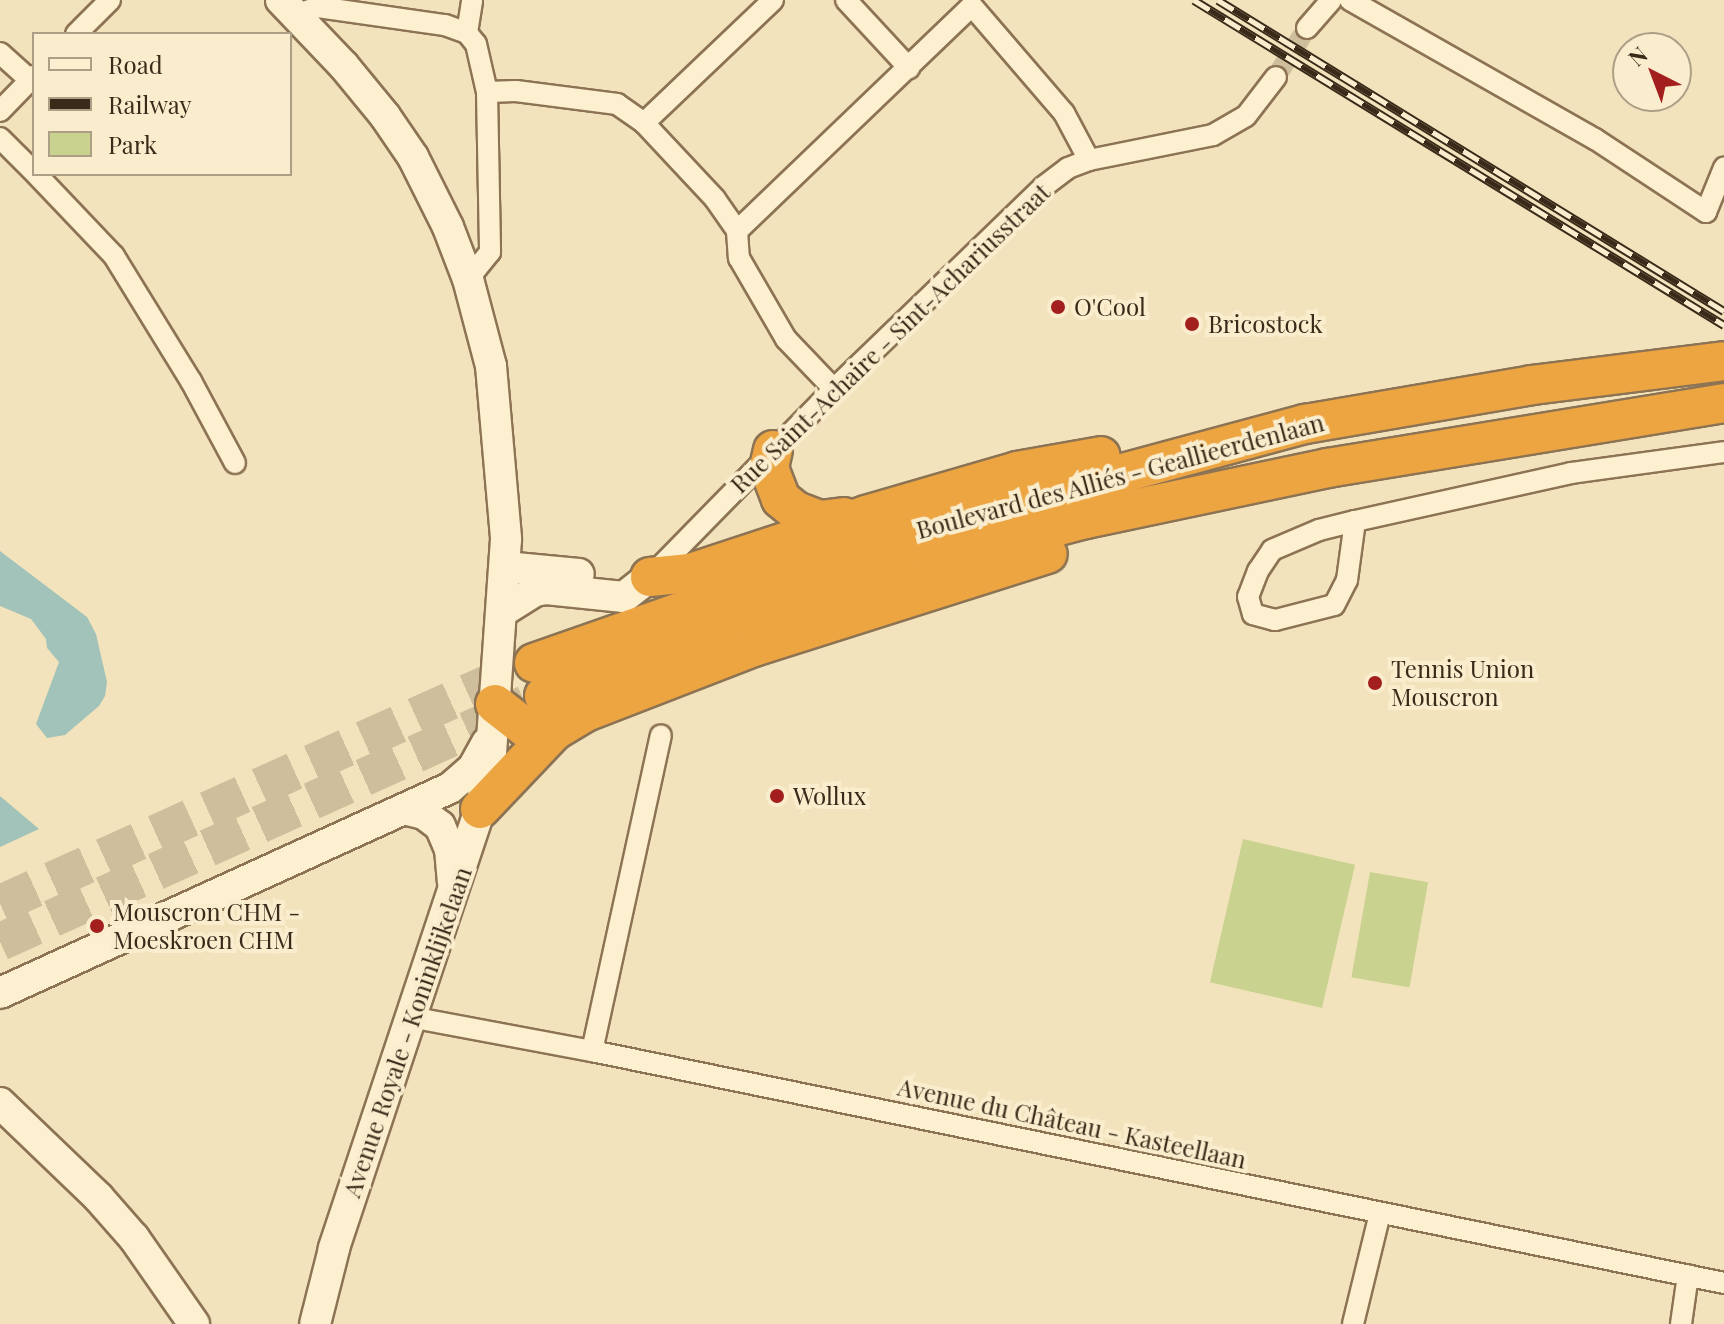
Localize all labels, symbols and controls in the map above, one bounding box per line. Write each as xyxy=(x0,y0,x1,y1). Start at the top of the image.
legend xyxy=(32,32,292,176)
north arrow xyxy=(1612,32,1692,112)
text: N xyxy=(1621,39,1653,72)
text: Road xyxy=(108,48,163,80)
text: Railway xyxy=(108,88,192,120)
text: Park xyxy=(108,128,157,160)
street label: Rue Saint-Achaire - Sint-Achariusstraat xyxy=(724,177,1056,499)
place label: O'Cool xyxy=(1074,293,1146,321)
marker: O'Cool xyxy=(1049,298,1067,316)
place label: Bricostock xyxy=(1208,310,1323,338)
marker: Bricostock xyxy=(1183,315,1201,333)
street label: Boulevard des Alliés - Geallieerdenlaan xyxy=(913,408,1327,544)
place label: Tennis Union Mouscron xyxy=(1391,655,1534,711)
marker: Tennis Union Mouscron xyxy=(1366,674,1384,692)
place label: Wollux xyxy=(793,782,866,810)
marker: Wollux xyxy=(768,787,786,805)
street label: Avenue Royale - Koninklijkelaan xyxy=(337,863,477,1201)
place label: Mouscron CHM - Moeskroen CHM xyxy=(113,898,300,954)
marker: Mouscron CHM - Moeskroen CHM xyxy=(88,917,106,935)
street label: Avenue du Château - Kasteellaan xyxy=(895,1072,1249,1174)

